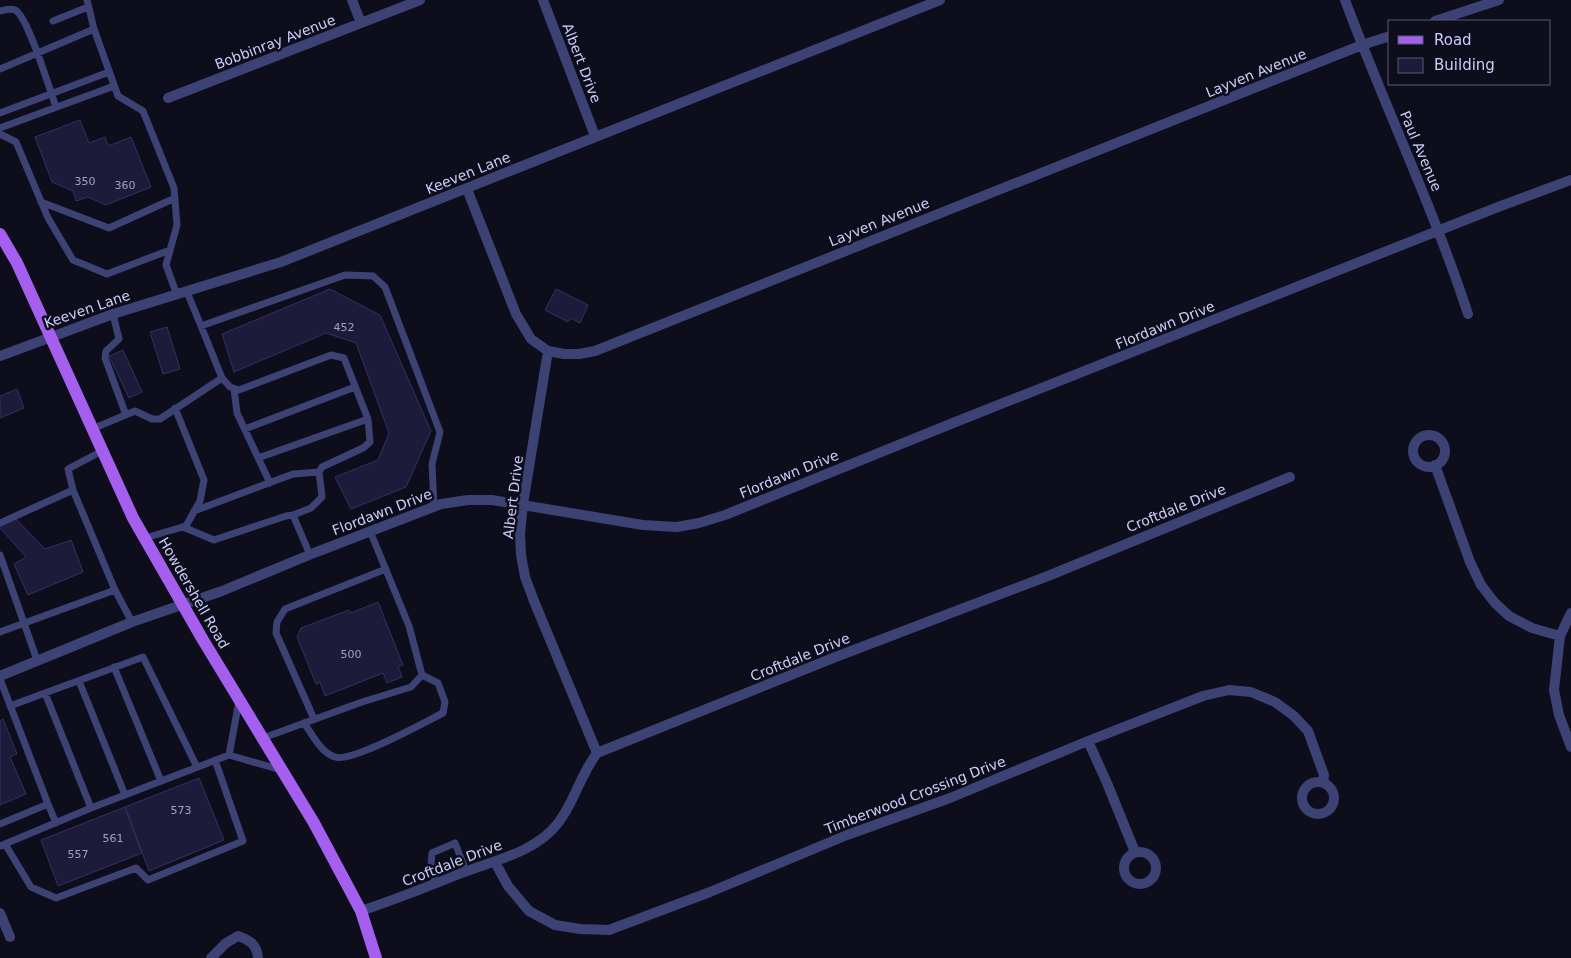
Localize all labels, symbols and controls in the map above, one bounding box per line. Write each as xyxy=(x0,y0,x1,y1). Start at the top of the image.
street label: Bobbinray Avenue xyxy=(212,12,338,72)
legend xyxy=(1388,20,1551,85)
street label: Albert Drive xyxy=(559,21,605,105)
text: Road xyxy=(1434,31,1472,49)
street label: Layven Avenue xyxy=(1203,46,1309,100)
text: Building xyxy=(1434,56,1495,74)
street label: Paul Avenue xyxy=(1397,108,1445,194)
street label: Keeven Lane xyxy=(423,149,513,197)
house number: 350 xyxy=(75,175,96,188)
house number: 360 xyxy=(115,179,136,192)
street label: Layven Avenue xyxy=(826,195,932,249)
street label: Keeven Lane xyxy=(42,287,132,331)
street label: Flordawn Drive xyxy=(1113,298,1217,352)
house number: 452 xyxy=(334,321,355,334)
street label: Flordawn Drive xyxy=(737,447,841,501)
street label: Albert Drive xyxy=(500,454,526,540)
street label: Croftdale Drive xyxy=(1124,481,1228,535)
street label: Flordawn Drive xyxy=(330,486,434,538)
street label: Howdershell Road xyxy=(156,534,232,652)
street label: Croftdale Drive xyxy=(748,630,852,684)
house number: 500 xyxy=(341,648,362,661)
street label: Timberwood Crossing Drive xyxy=(821,753,1008,837)
house number: 573 xyxy=(171,804,192,817)
house number: 561 xyxy=(103,832,124,845)
street label: Croftdale Drive xyxy=(400,837,504,889)
house number: 557 xyxy=(68,848,89,861)

